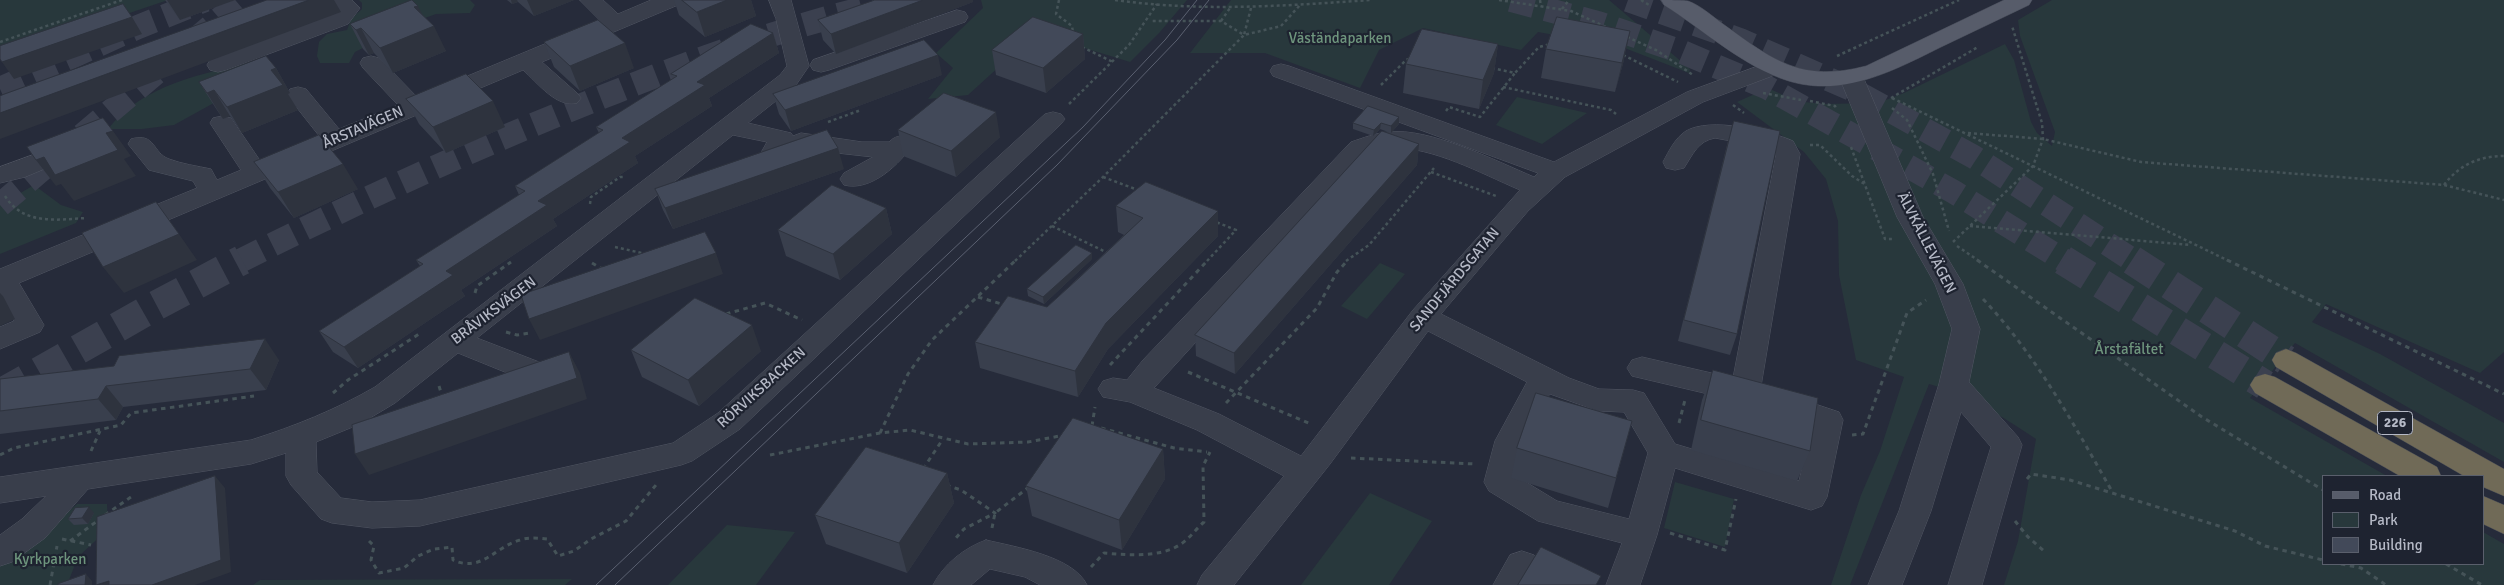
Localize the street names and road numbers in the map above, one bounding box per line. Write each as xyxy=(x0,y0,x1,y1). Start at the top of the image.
street label: ÅRSTAVÄGEN xyxy=(320,103,406,153)
street label: ÄLVKÄLLEVÄGEN xyxy=(1893,189,1959,297)
street label: SANDFJÄRDSGATAN xyxy=(1406,224,1504,336)
street label: BRÅVIKSVÄGEN xyxy=(448,273,540,349)
street label: RÖRVIKSBACKEN xyxy=(714,344,810,432)
road number: 226 xyxy=(2378,412,2412,434)

